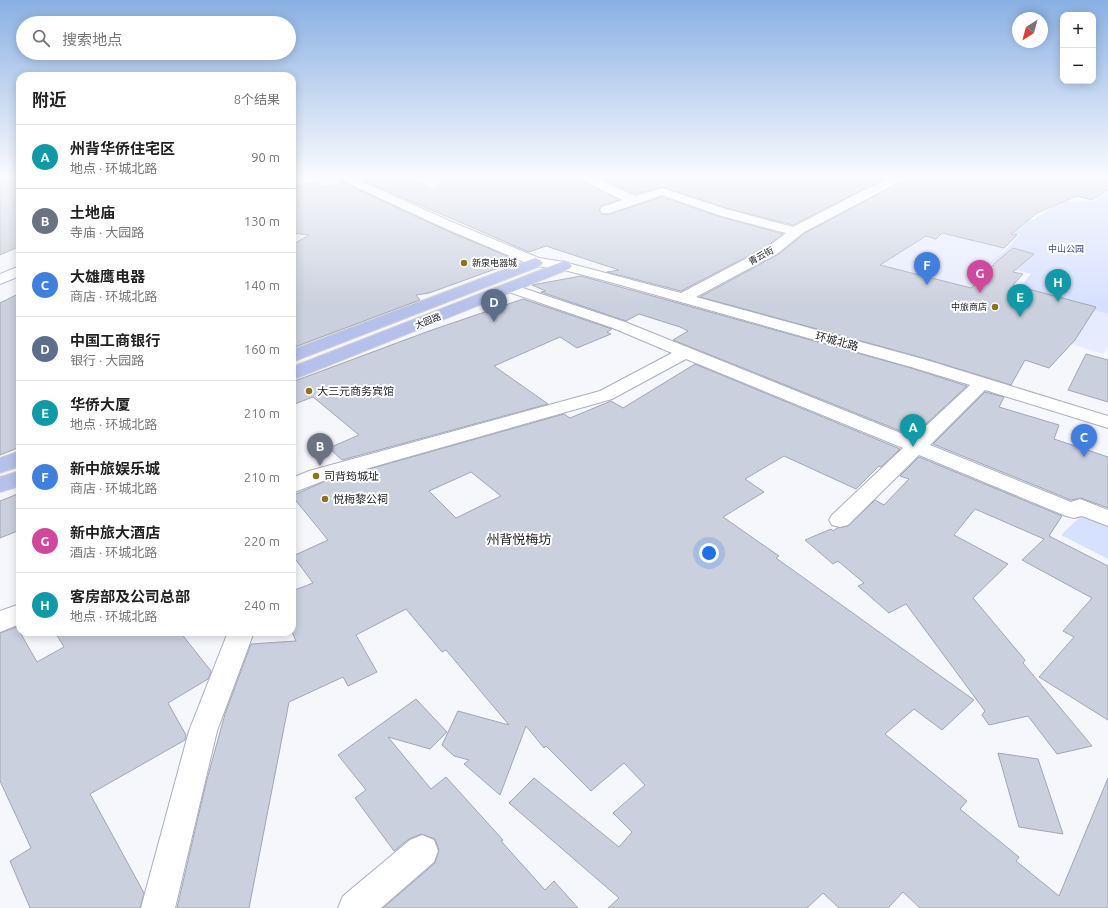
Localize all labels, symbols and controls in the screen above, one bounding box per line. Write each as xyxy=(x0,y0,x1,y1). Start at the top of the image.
north arrow xyxy=(1012,12,1048,48)
map controls xyxy=(1060,12,1096,84)
button: + xyxy=(1060,12,1096,48)
search box xyxy=(16,16,296,60)
icon: search xyxy=(30,27,52,49)
text: 搜索地点 xyxy=(62,31,122,48)
button: − xyxy=(1060,48,1096,84)
text: 附近 xyxy=(32,90,66,109)
text: 8个结果 xyxy=(234,92,280,106)
text: 州背华侨住宅区 xyxy=(70,140,175,157)
text: A xyxy=(40,150,50,164)
text: 90 m xyxy=(251,150,280,164)
text: 地点 · 环城北路 xyxy=(70,161,157,175)
text: 土地庙 xyxy=(70,204,115,221)
text: B xyxy=(41,214,49,228)
text: 130 m xyxy=(244,214,280,228)
text: 寺庙 · 大园路 xyxy=(70,225,144,239)
park label: 中山公园 xyxy=(1048,244,1084,254)
street label: 青云街 xyxy=(747,245,775,267)
pin: F xyxy=(914,252,940,285)
marker: 新泉电器城 xyxy=(459,258,469,268)
place label: 新泉电器城 xyxy=(472,258,517,268)
pin: G xyxy=(967,260,993,293)
text: 大雄鹰电器 xyxy=(70,268,145,285)
pin: H xyxy=(1045,269,1071,302)
text: C xyxy=(41,278,49,292)
text: 140 m xyxy=(244,278,280,292)
pin: E xyxy=(1007,284,1033,317)
text: 商店 · 环城北路 xyxy=(70,289,157,303)
pin: D xyxy=(481,289,507,322)
place label: 中旅商店 xyxy=(951,302,987,312)
marker: 中旅商店 xyxy=(990,302,1000,312)
street label: 大园路 xyxy=(414,311,442,331)
street label: 环城北路 xyxy=(814,330,860,352)
text: 中国工商银行 xyxy=(70,332,160,349)
text: D xyxy=(40,342,50,356)
text: 160 m xyxy=(244,342,280,356)
text: 银行 · 大园路 xyxy=(70,353,144,367)
place label: 大三元商务宾馆 xyxy=(317,385,394,397)
marker: 大三元商务宾馆 xyxy=(304,386,314,396)
text: 华侨大厦 xyxy=(70,396,130,413)
text: E xyxy=(41,406,49,420)
text: 210 m xyxy=(244,406,280,420)
pin: A xyxy=(900,414,926,447)
text: 地点 · 环城北路 xyxy=(70,417,157,431)
pin: C xyxy=(1071,424,1097,457)
pin: B xyxy=(307,433,333,466)
text: 新中旅娱乐城 xyxy=(70,460,160,477)
text: F xyxy=(41,470,49,484)
text: 210 m xyxy=(244,470,280,484)
place label: 司背筠城址 xyxy=(324,470,379,482)
marker: 司背筠城址 xyxy=(311,471,321,481)
text: 商店 · 环城北路 xyxy=(70,481,157,495)
place label: 悦梅黎公祠 xyxy=(333,493,388,505)
marker: 悦梅黎公祠 xyxy=(320,494,330,504)
text: 新中旅大酒店 xyxy=(70,524,160,541)
district label: 州背悦梅坊 xyxy=(486,532,552,546)
text: G xyxy=(41,534,50,548)
text: 220 m xyxy=(244,534,280,548)
your location xyxy=(699,543,719,563)
text: 酒店 · 环城北路 xyxy=(70,545,157,559)
text: 客房部及公司总部 xyxy=(70,588,190,605)
text: H xyxy=(40,598,50,612)
text: 240 m xyxy=(244,598,280,612)
text: 地点 · 环城北路 xyxy=(70,609,157,623)

